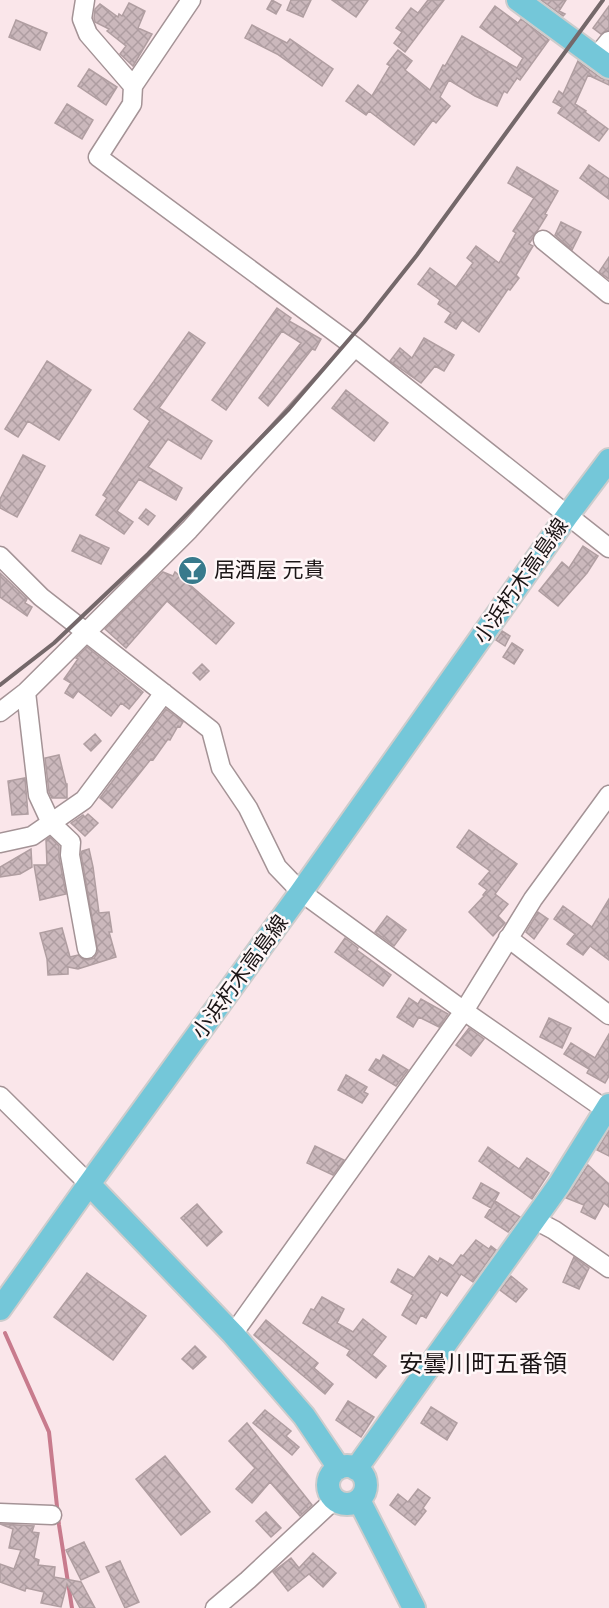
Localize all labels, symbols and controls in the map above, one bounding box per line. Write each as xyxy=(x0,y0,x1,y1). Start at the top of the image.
street label: 小浜朽木高島線 xyxy=(467,513,574,649)
bar icon: 居酒屋 元貴 xyxy=(177,554,209,586)
place label: 居酒屋 元貴 xyxy=(214,556,325,583)
street label: 小浜朽木高島線 xyxy=(185,909,294,1044)
district label: 安曇川町五番領 xyxy=(399,1348,567,1379)

